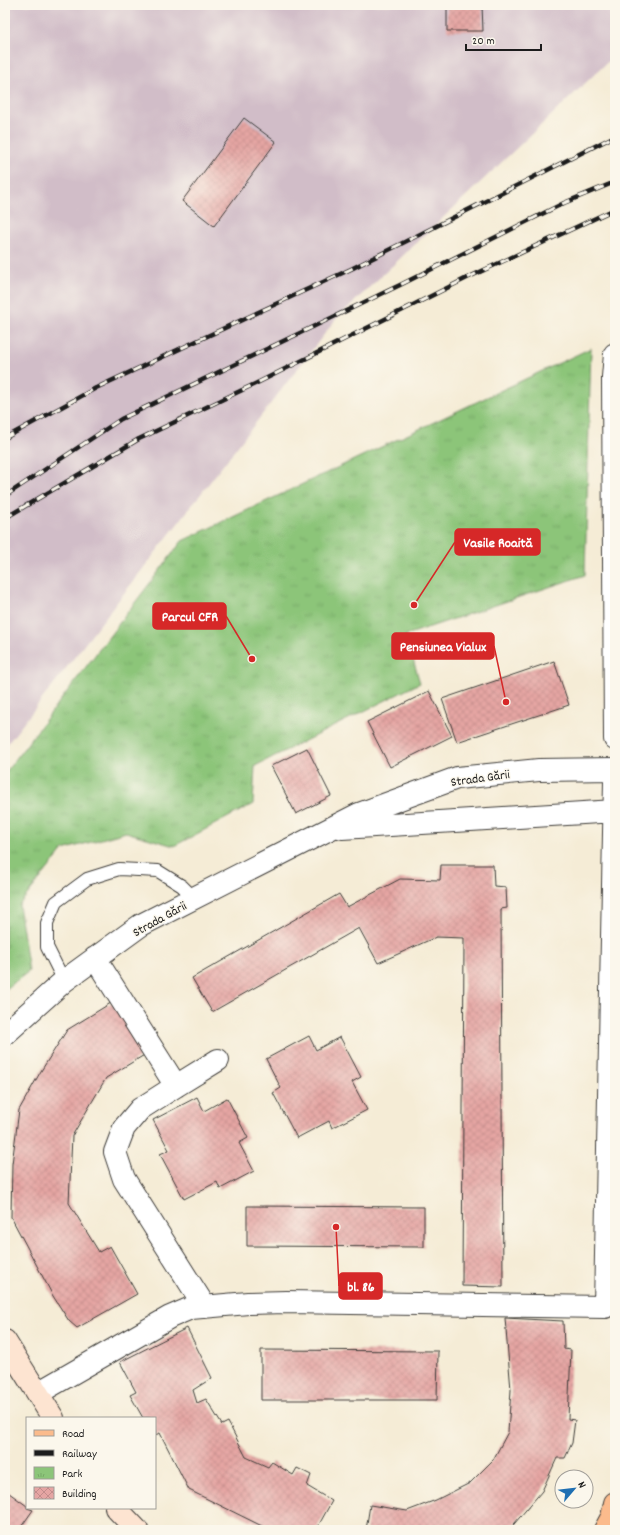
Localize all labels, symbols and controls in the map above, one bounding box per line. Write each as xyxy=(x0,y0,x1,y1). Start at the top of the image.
scale bar xyxy=(466,26,541,52)
text: 20 m xyxy=(472,33,495,50)
callout: Vasile Roaită xyxy=(455,529,540,555)
text: Vasile Roaită xyxy=(464,534,533,554)
callout: Parcul CFR xyxy=(153,603,226,629)
text: Parcul CFR xyxy=(162,608,218,628)
callout: Pensiunea Vialux xyxy=(392,633,494,659)
text: Pensiunea Vialux xyxy=(400,638,487,658)
street label: Strada Gării xyxy=(450,766,512,793)
street label: Strada Gării xyxy=(130,897,191,943)
callout: bl. 86 xyxy=(339,1273,382,1299)
text: bl. 86 xyxy=(347,1278,375,1298)
legend xyxy=(26,1417,156,1509)
text: Road xyxy=(62,1426,84,1443)
text: Railway xyxy=(62,1446,98,1463)
text: Park xyxy=(62,1466,83,1483)
north arrow xyxy=(554,1469,594,1509)
text: N xyxy=(573,1479,590,1492)
text: Building xyxy=(62,1486,97,1503)

